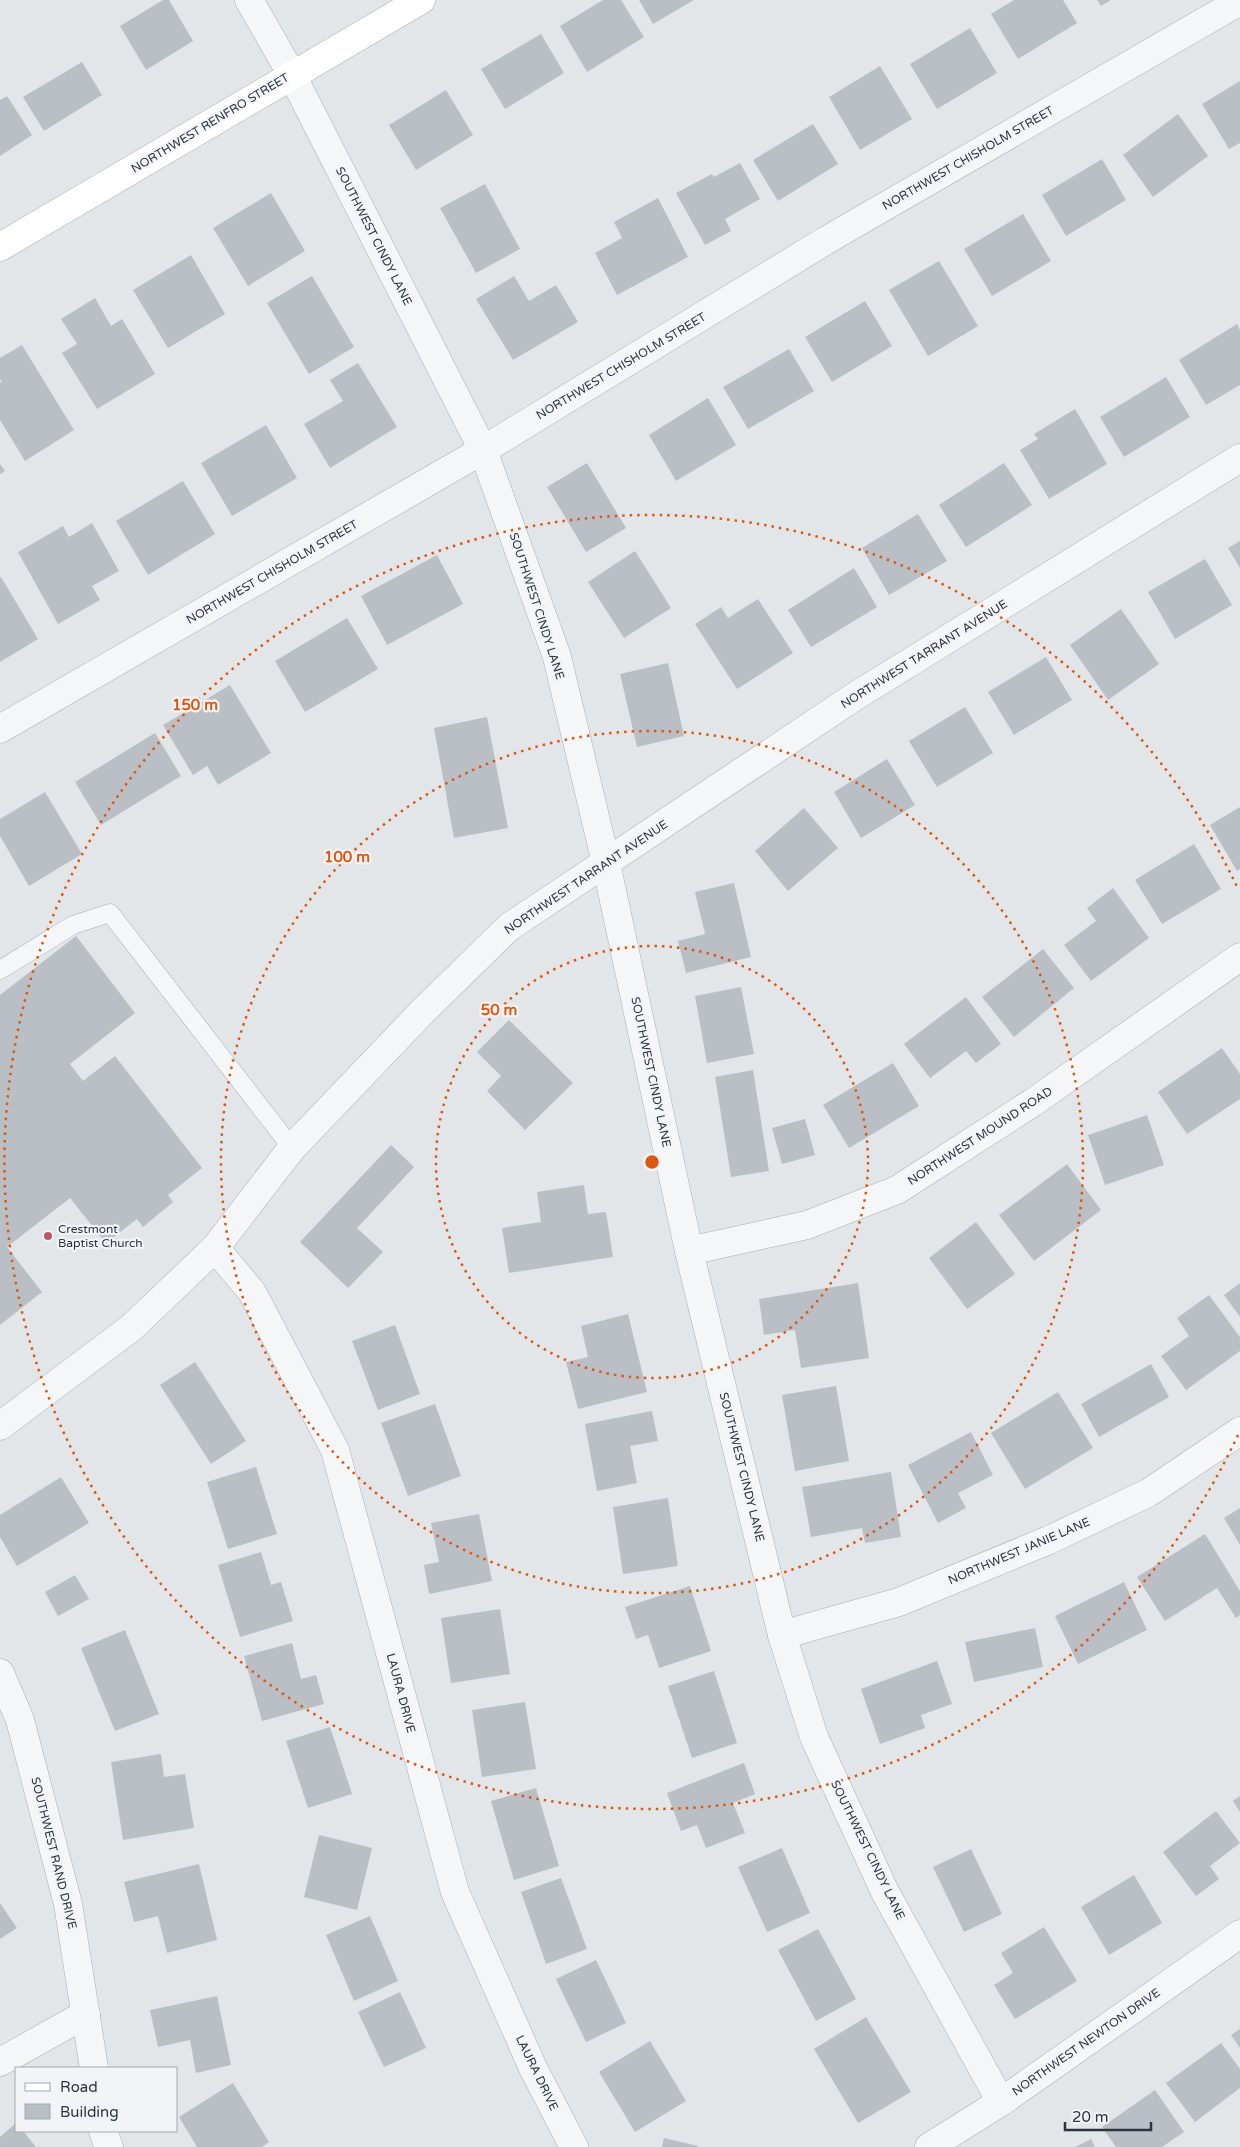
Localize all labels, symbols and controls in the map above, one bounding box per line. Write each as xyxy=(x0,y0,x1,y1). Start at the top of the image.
street label: NORTHWEST RENFRO STREET xyxy=(129,70,292,176)
street label: NORTHWEST CHISHOLM STREET xyxy=(880,103,1057,213)
street label: SOUTHWEST CINDY LANE xyxy=(333,164,415,308)
street label: NORTHWEST CHISHOLM STREET xyxy=(534,309,709,422)
street label: NORTHWEST CHISHOLM STREET xyxy=(184,517,361,627)
street label: SOUTHWEST CINDY LANE xyxy=(507,531,567,681)
street label: NORTHWEST TARRANT AVENUE xyxy=(838,597,1010,711)
text: 150 m xyxy=(172,696,218,714)
street label: NORTHWEST TARRANT AVENUE xyxy=(502,817,671,937)
text: 100 m xyxy=(324,848,370,866)
street label: SOUTHWEST CINDY LANE xyxy=(628,995,674,1149)
text: 50 m xyxy=(481,1001,517,1019)
street label: NORTHWEST MOUND ROAD xyxy=(905,1084,1055,1188)
centre of rings xyxy=(643,1153,661,1171)
place label: Crestmont Baptist Church xyxy=(58,1222,143,1250)
marker: Crestmont Baptist Church xyxy=(42,1230,54,1242)
street label: SOUTHWEST CINDY LANE xyxy=(717,1391,767,1543)
street label: NORTHWEST JANIE LANE xyxy=(946,1515,1092,1587)
street label: LAURA DRIVE xyxy=(384,1652,418,1735)
street label: SOUTHWEST RAND DRIVE xyxy=(28,1776,80,1931)
street label: SOUTHWEST CINDY LANE xyxy=(828,1778,908,1922)
street label: NORTHWEST NEWTON DRIVE xyxy=(1009,1985,1163,2099)
street label: LAURA DRIVE xyxy=(513,2033,561,2113)
legend xyxy=(15,2067,178,2132)
text: Road xyxy=(60,2078,98,2096)
scale bar xyxy=(1065,2100,1151,2132)
text: Building xyxy=(60,2103,119,2121)
text: 20 m xyxy=(1072,2108,1109,2126)

